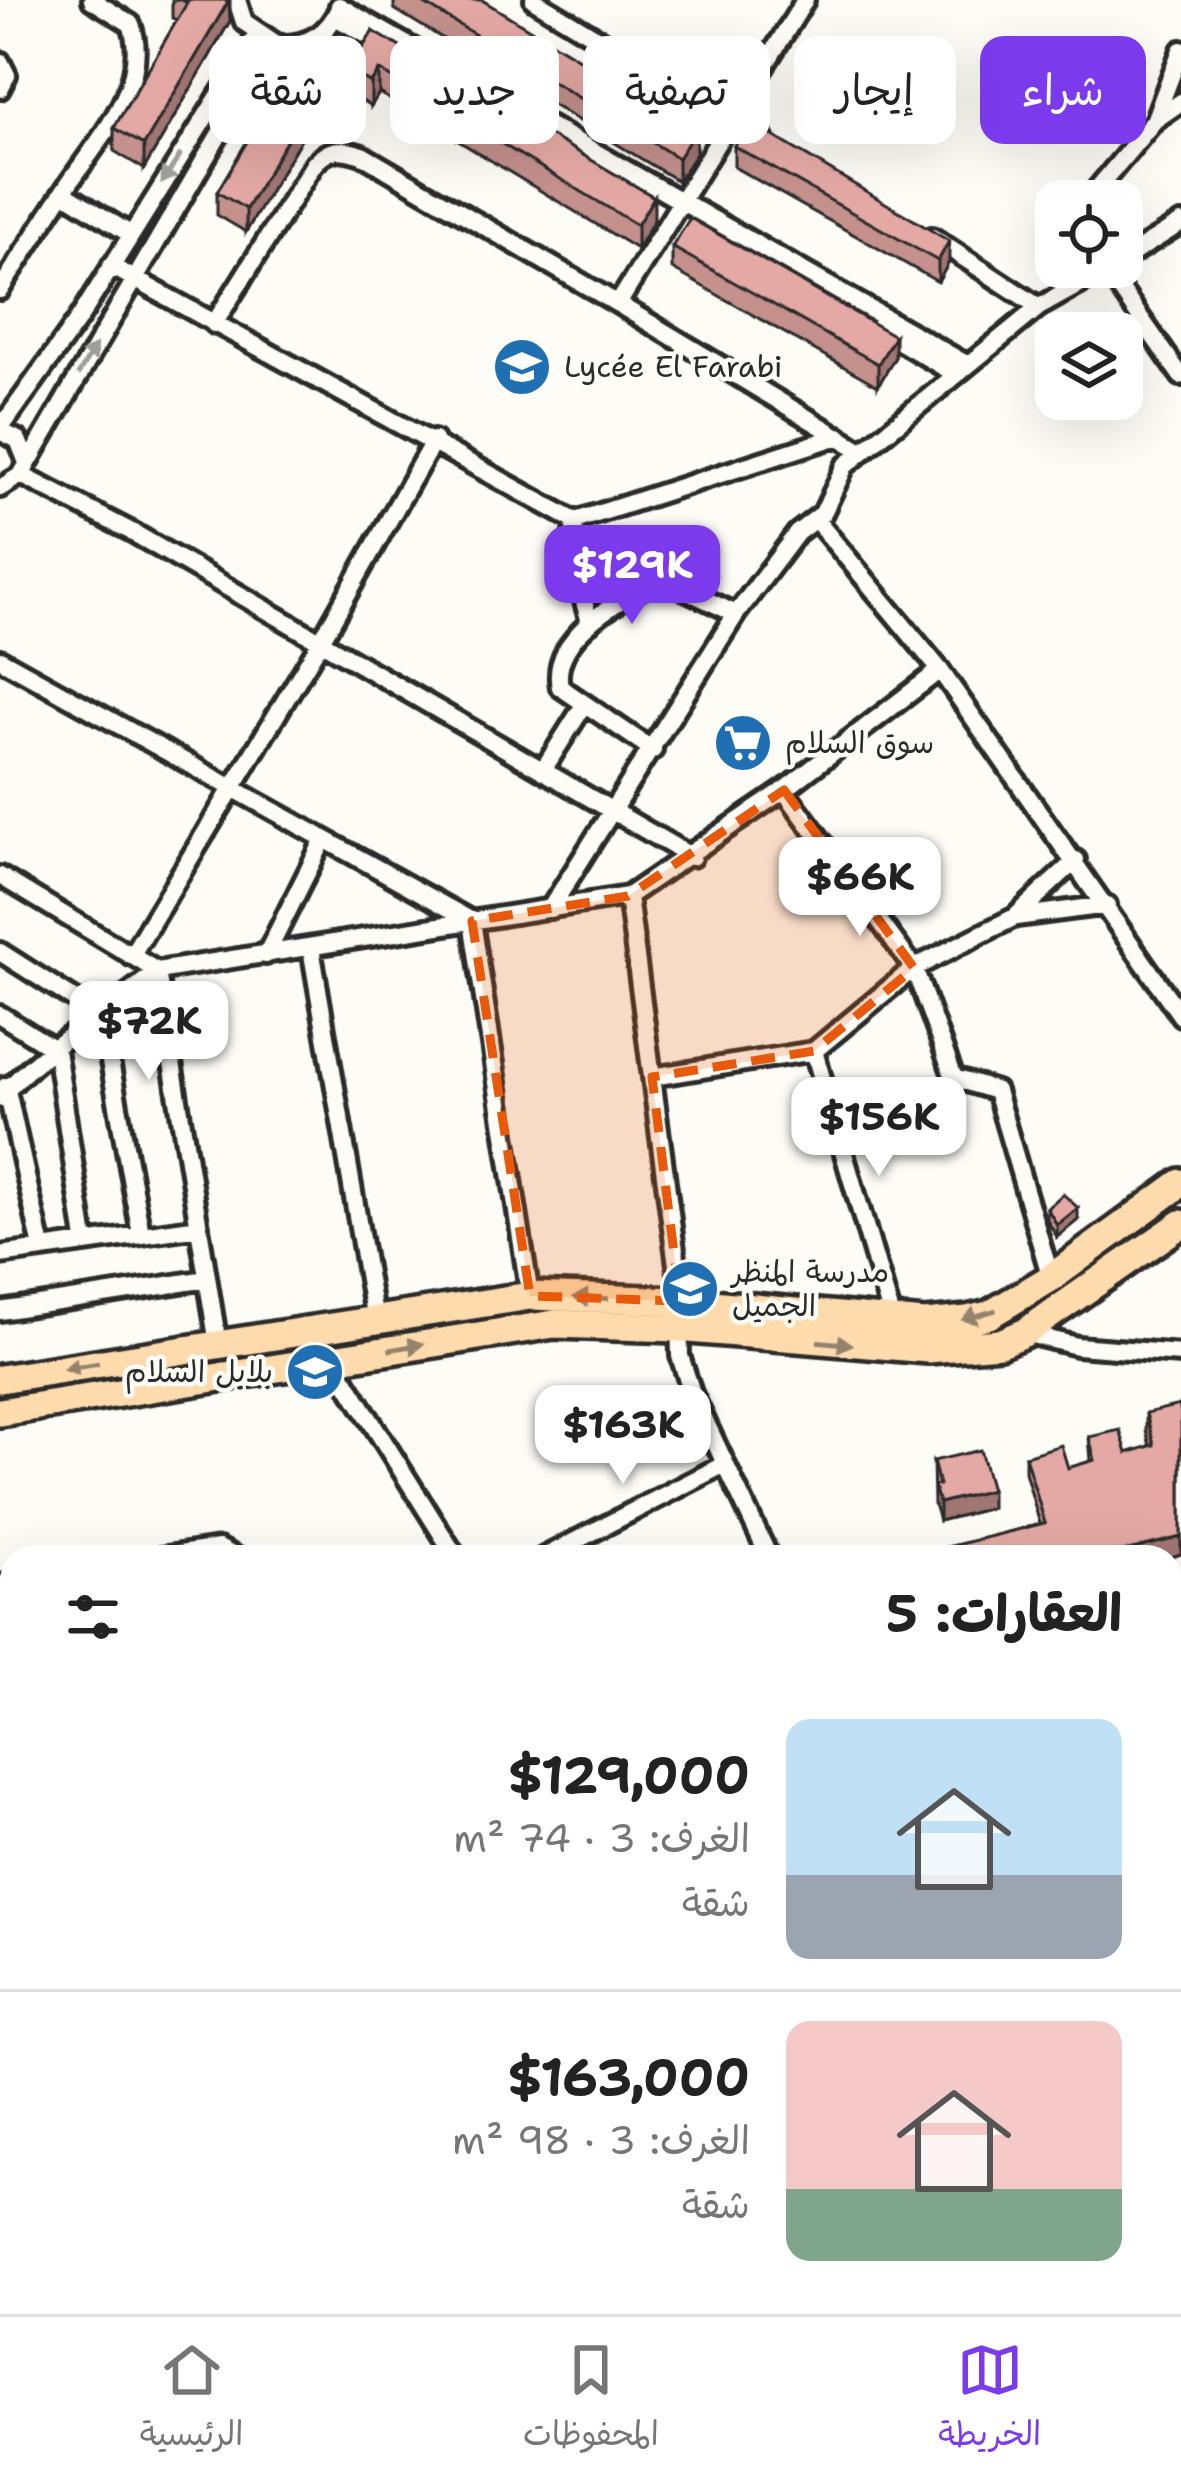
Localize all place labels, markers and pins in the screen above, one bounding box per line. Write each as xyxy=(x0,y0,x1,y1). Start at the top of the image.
school or university icon: Lycée El Farabi xyxy=(491,336,553,398)
place label: Lycée El Farabi xyxy=(564,346,783,387)
pin: $129K xyxy=(548,525,716,627)
supermarket icon: سوق السلام xyxy=(712,712,774,774)
place label: سوق السلام xyxy=(785,722,934,765)
pin: $66K xyxy=(789,837,931,939)
pin: $72K xyxy=(78,981,220,1083)
pin: $156K xyxy=(795,1077,963,1179)
place label: مدرسة المنظر الجميل xyxy=(729,1251,889,1326)
school or university icon: مدرسة المنظر الجميل xyxy=(659,1258,721,1320)
school or university icon: بلابل السلام xyxy=(284,1341,346,1403)
place label: بلابل السلام xyxy=(125,1351,273,1394)
pin: $163K xyxy=(539,1385,707,1487)

